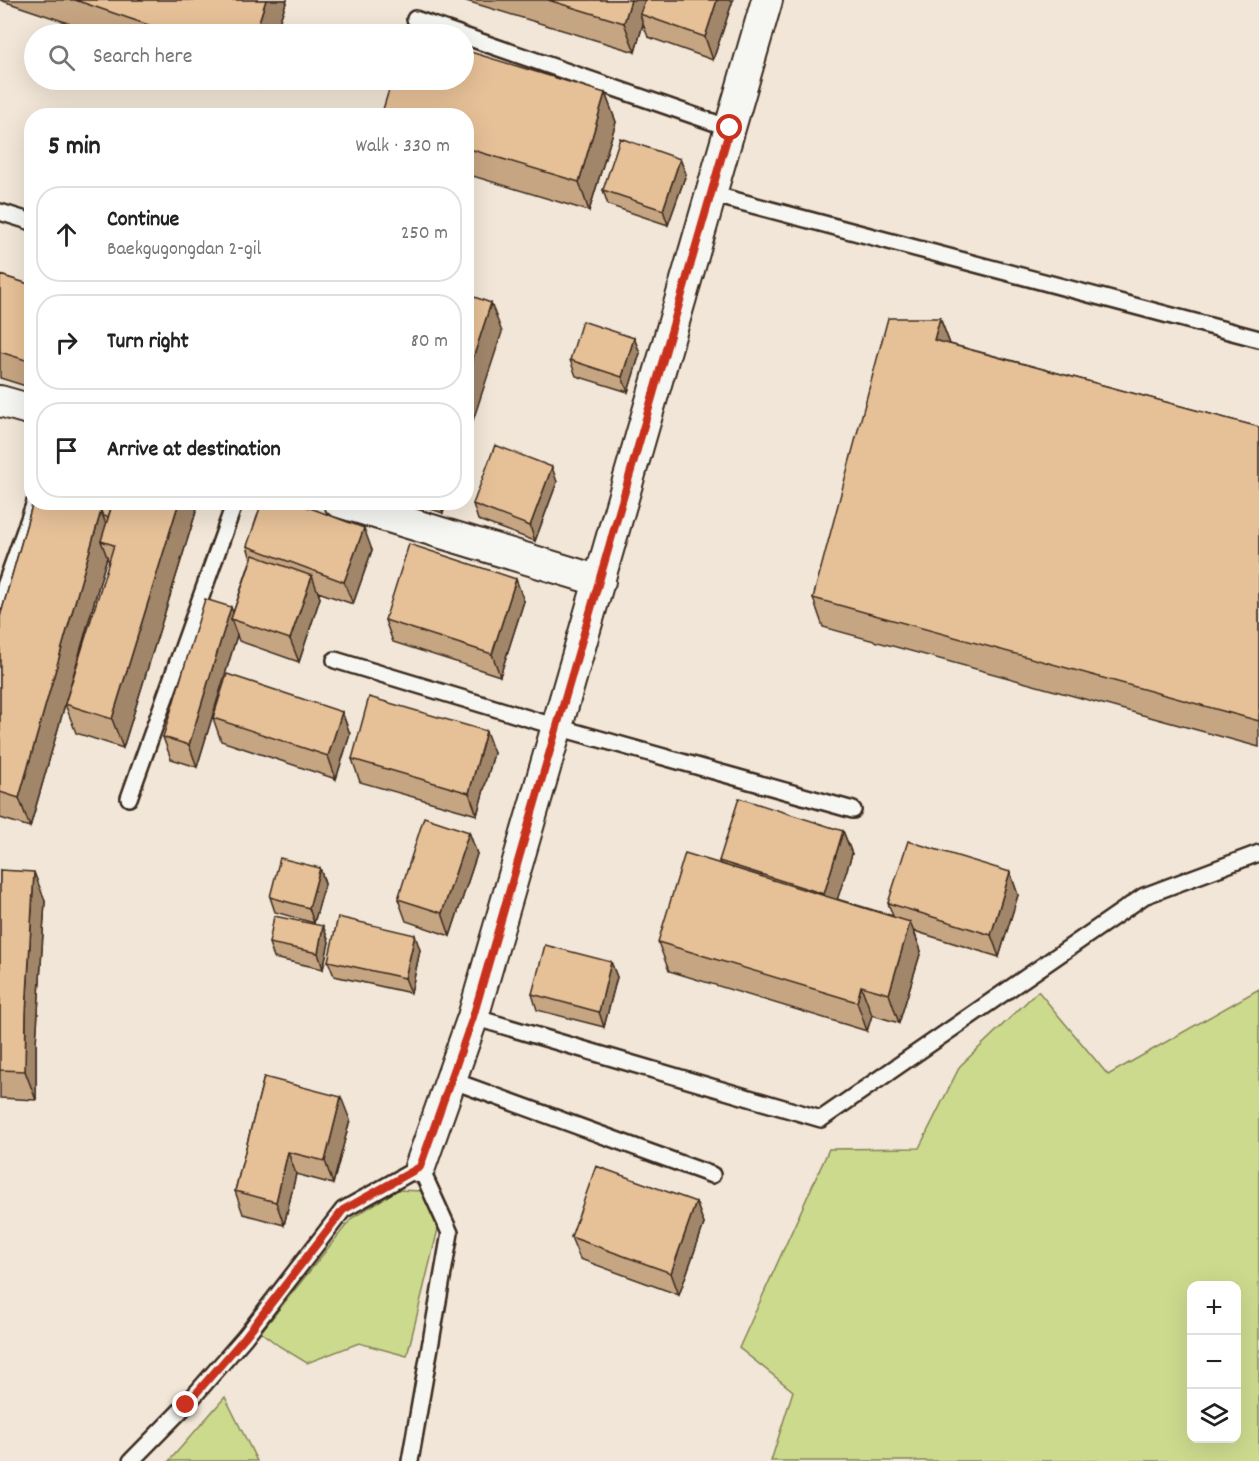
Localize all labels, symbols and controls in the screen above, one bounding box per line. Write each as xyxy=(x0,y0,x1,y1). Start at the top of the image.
search box xyxy=(24,24,474,90)
icon: search xyxy=(45,41,78,74)
text: Search here xyxy=(93,42,192,73)
route start xyxy=(716,114,742,140)
text: 5 min xyxy=(48,129,101,166)
text: Walk · 330 m xyxy=(355,133,450,161)
text: Continue xyxy=(107,205,179,236)
icon: ahead xyxy=(50,218,83,251)
text: 250 m xyxy=(401,220,448,248)
text: Baekgugongdan 2-gil xyxy=(107,236,261,264)
icon: right xyxy=(50,326,83,359)
text: Turn right xyxy=(107,327,189,358)
text: 80 m xyxy=(411,328,448,356)
icon: arrive xyxy=(50,434,83,467)
text: Arrive at destination xyxy=(107,435,281,466)
map controls xyxy=(1187,1281,1241,1443)
button: + xyxy=(1187,1281,1241,1335)
button: − xyxy=(1187,1335,1241,1389)
button: layers xyxy=(1187,1389,1241,1443)
route end xyxy=(172,1391,198,1417)

